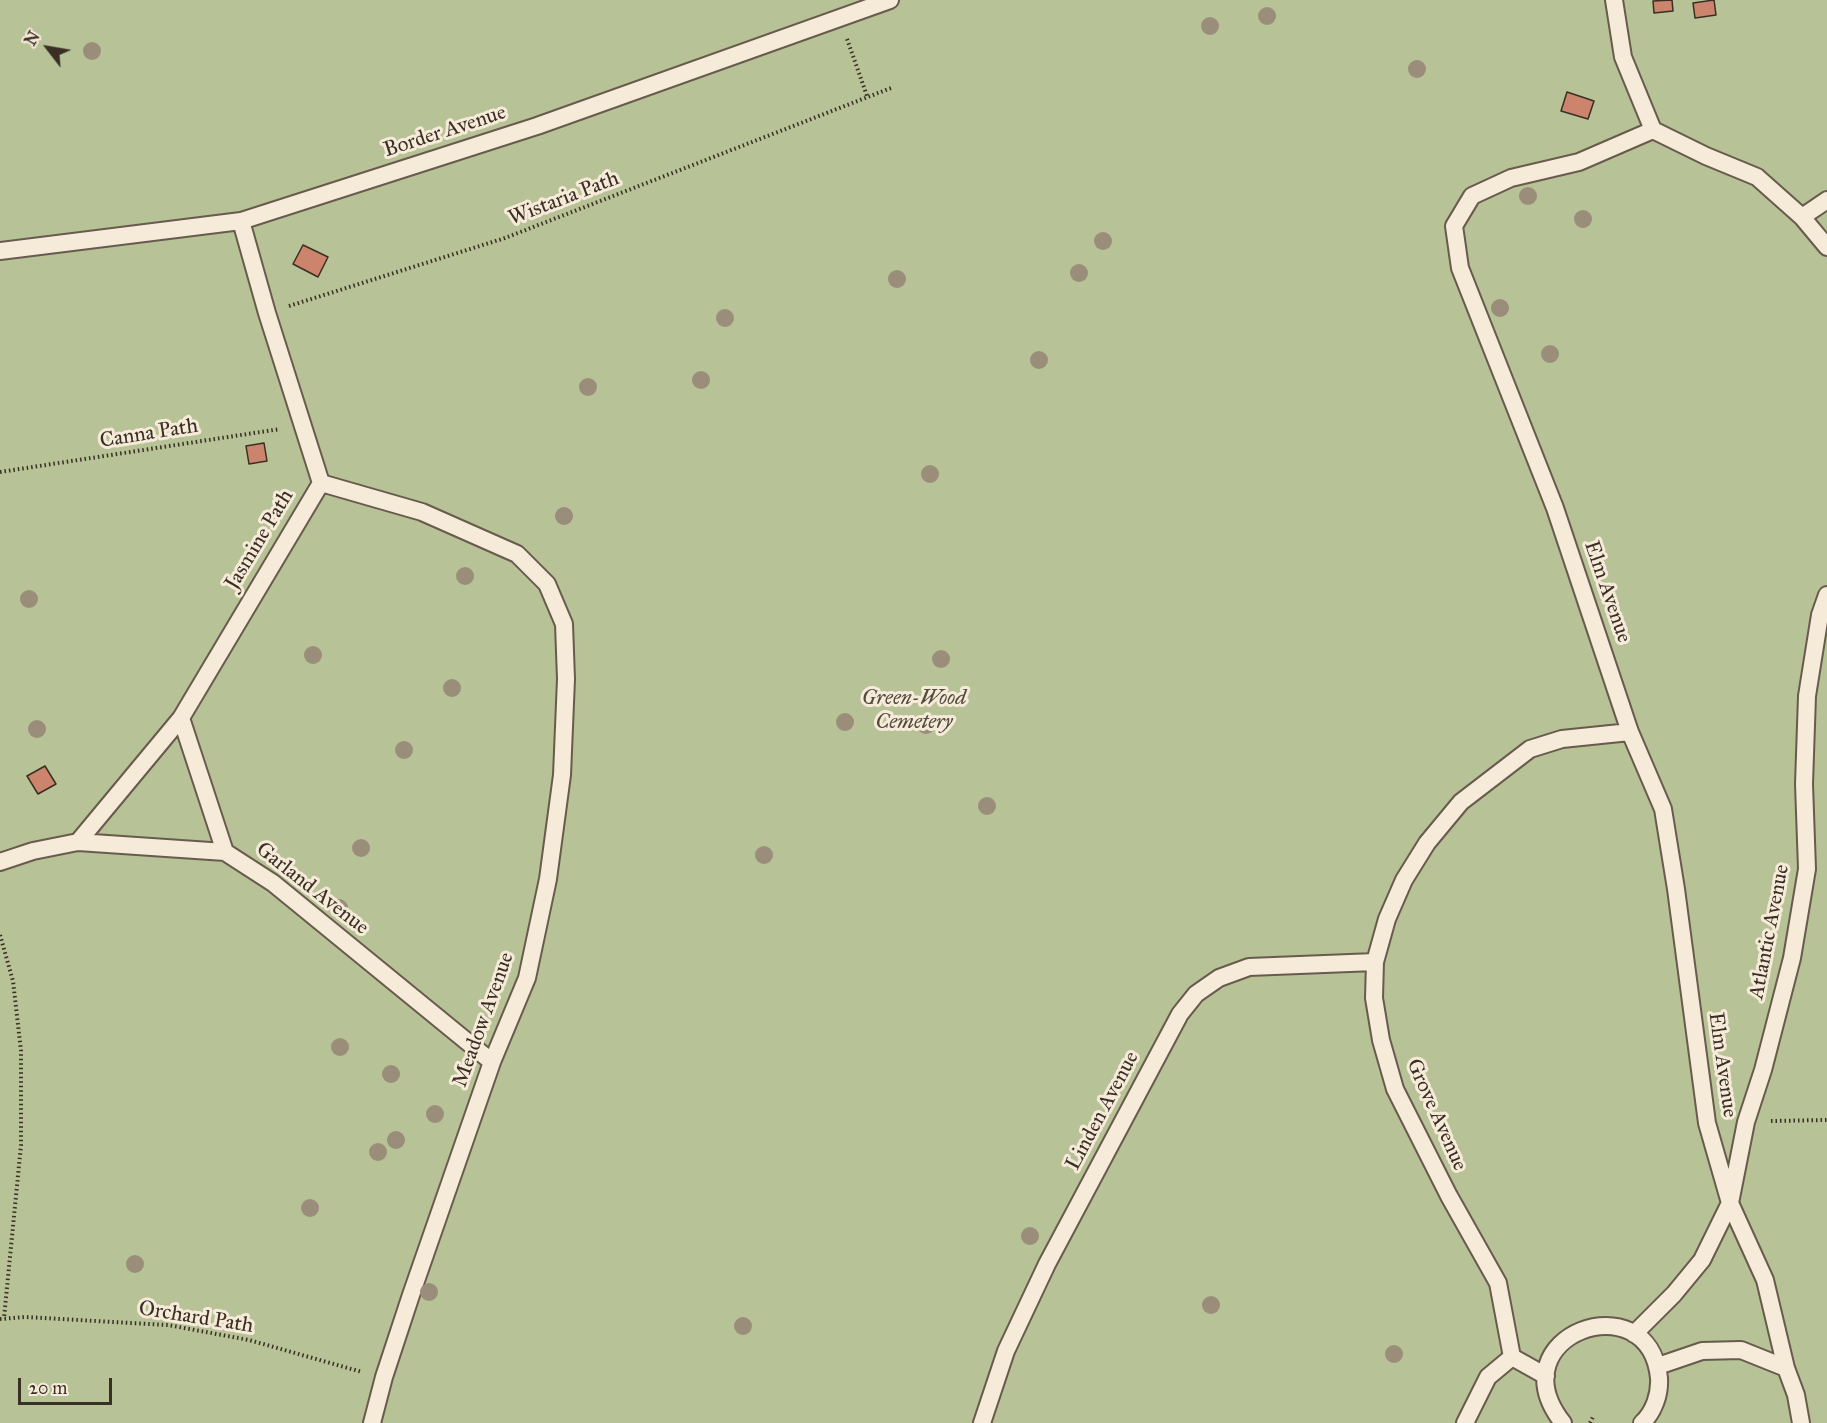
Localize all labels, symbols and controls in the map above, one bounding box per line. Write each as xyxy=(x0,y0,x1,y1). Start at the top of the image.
north arrow xyxy=(18,18,78,78)
text: N xyxy=(20,28,44,49)
street label: Border Avenue xyxy=(381,100,509,164)
street label: Wistaria Path xyxy=(505,166,623,232)
street label: Canna Path xyxy=(98,414,200,454)
street label: Jasmine Path xyxy=(220,485,300,595)
street label: Elm Avenue xyxy=(1578,538,1636,646)
park label: Green-Wood Cemetery xyxy=(862,686,966,736)
street label: Garland Avenue xyxy=(251,837,373,941)
street label: Atlantic Avenue xyxy=(1745,862,1795,1002)
street label: Meadow Avenue xyxy=(448,949,520,1091)
street label: Elm Avenue xyxy=(1702,1011,1742,1119)
street label: Linden Avenue xyxy=(1061,1047,1145,1175)
street label: Grove Avenue xyxy=(1400,1055,1472,1175)
street label: Orchard Path xyxy=(137,1297,255,1339)
scale bar xyxy=(21,1366,116,1404)
text: 20 m xyxy=(29,1377,67,1399)

